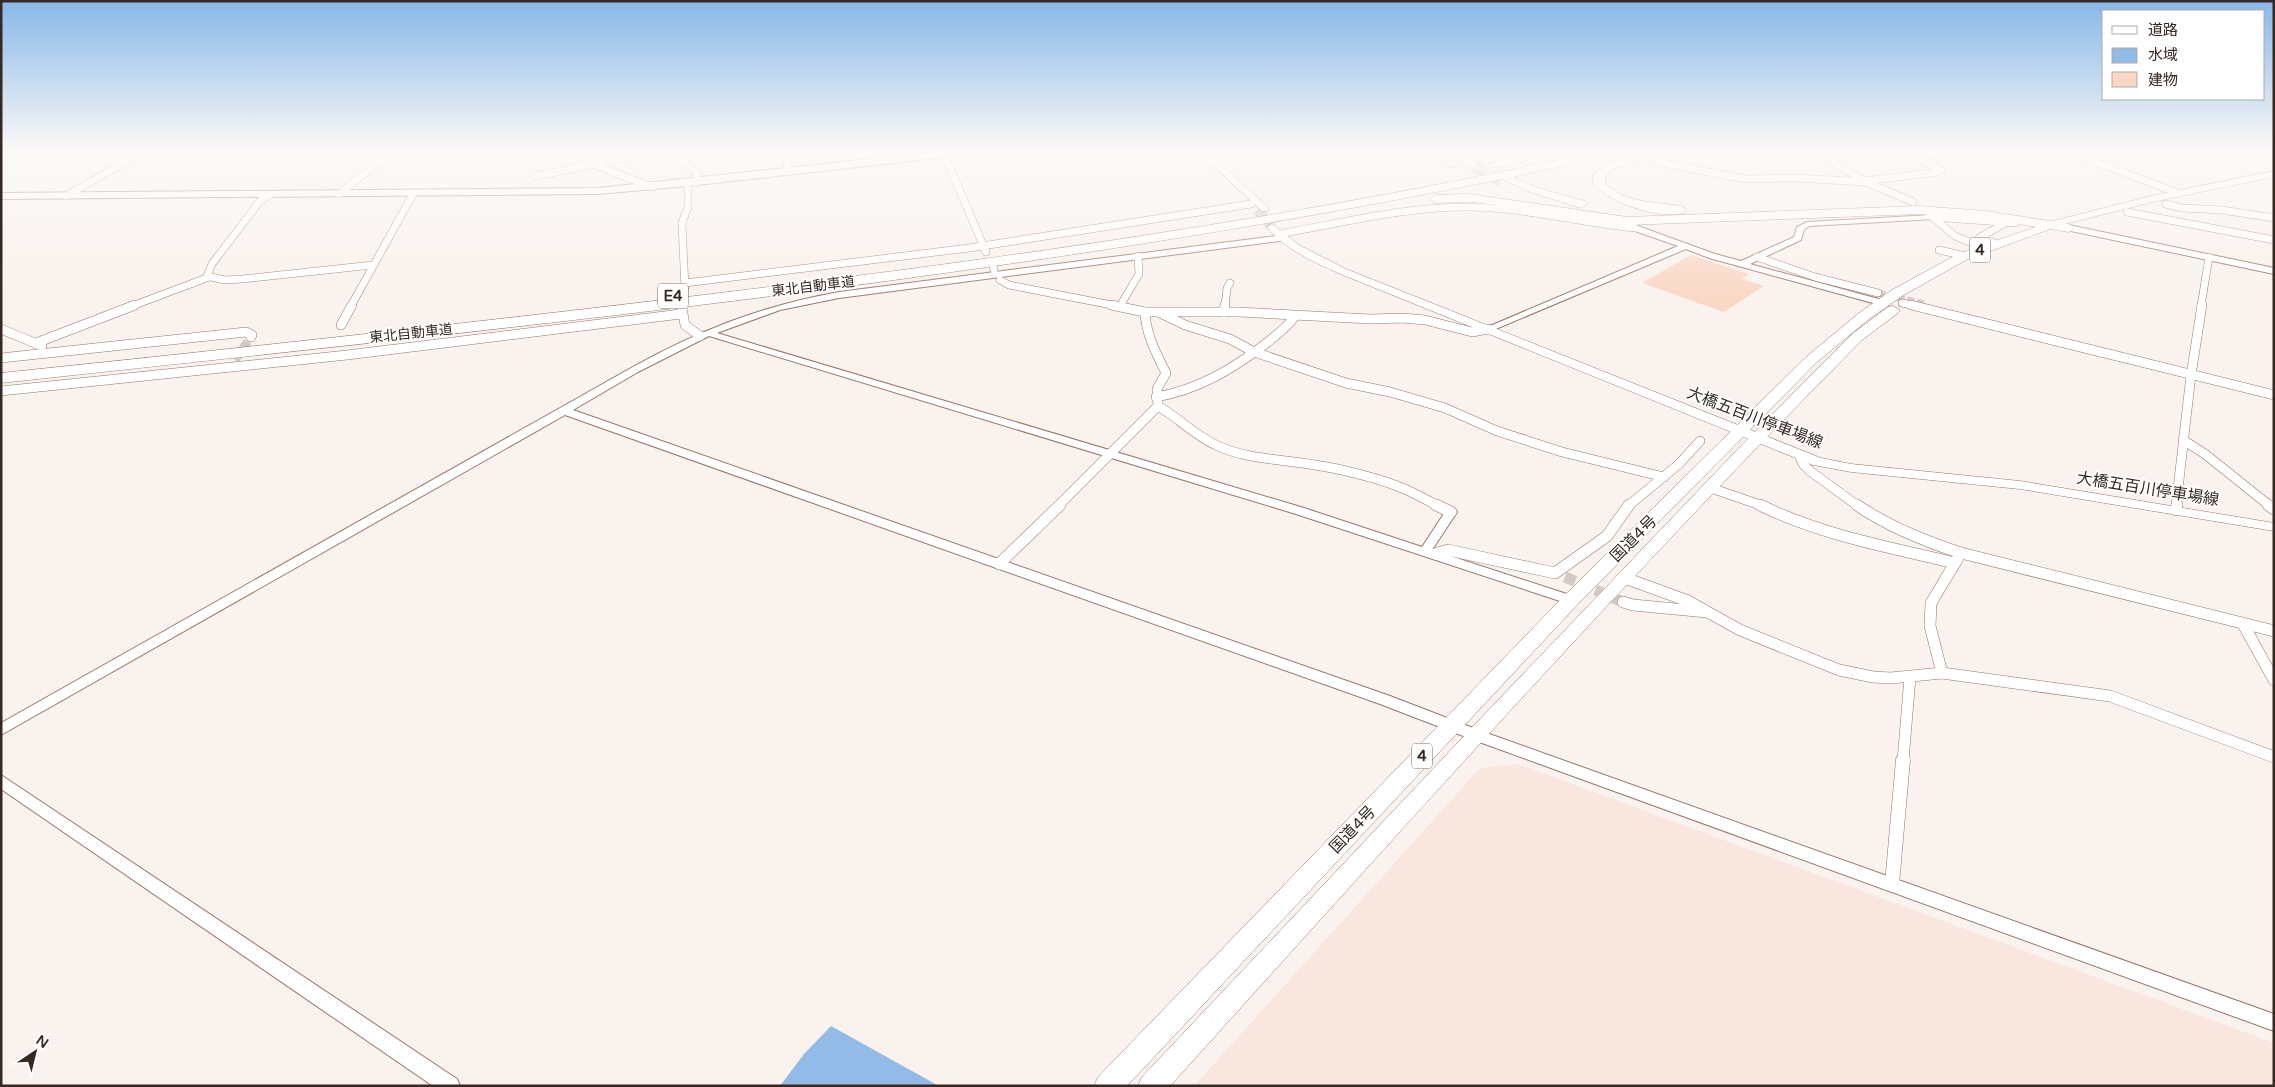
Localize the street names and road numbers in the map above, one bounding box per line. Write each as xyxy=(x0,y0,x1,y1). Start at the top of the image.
road number: 4 xyxy=(1970,238,1990,262)
street label: 東北自動車道 xyxy=(770,273,856,300)
road number: E4 xyxy=(658,284,688,308)
street label: 東北自動車道 xyxy=(368,321,454,346)
street label: 大橋五百川停車場線 xyxy=(1684,383,1825,453)
street label: 大橋五百川停車場線 xyxy=(2075,468,2221,510)
street label: 国道4号 xyxy=(1606,511,1661,566)
road number: 4 xyxy=(1412,744,1432,768)
street label: 国道4号 xyxy=(1325,802,1380,858)

